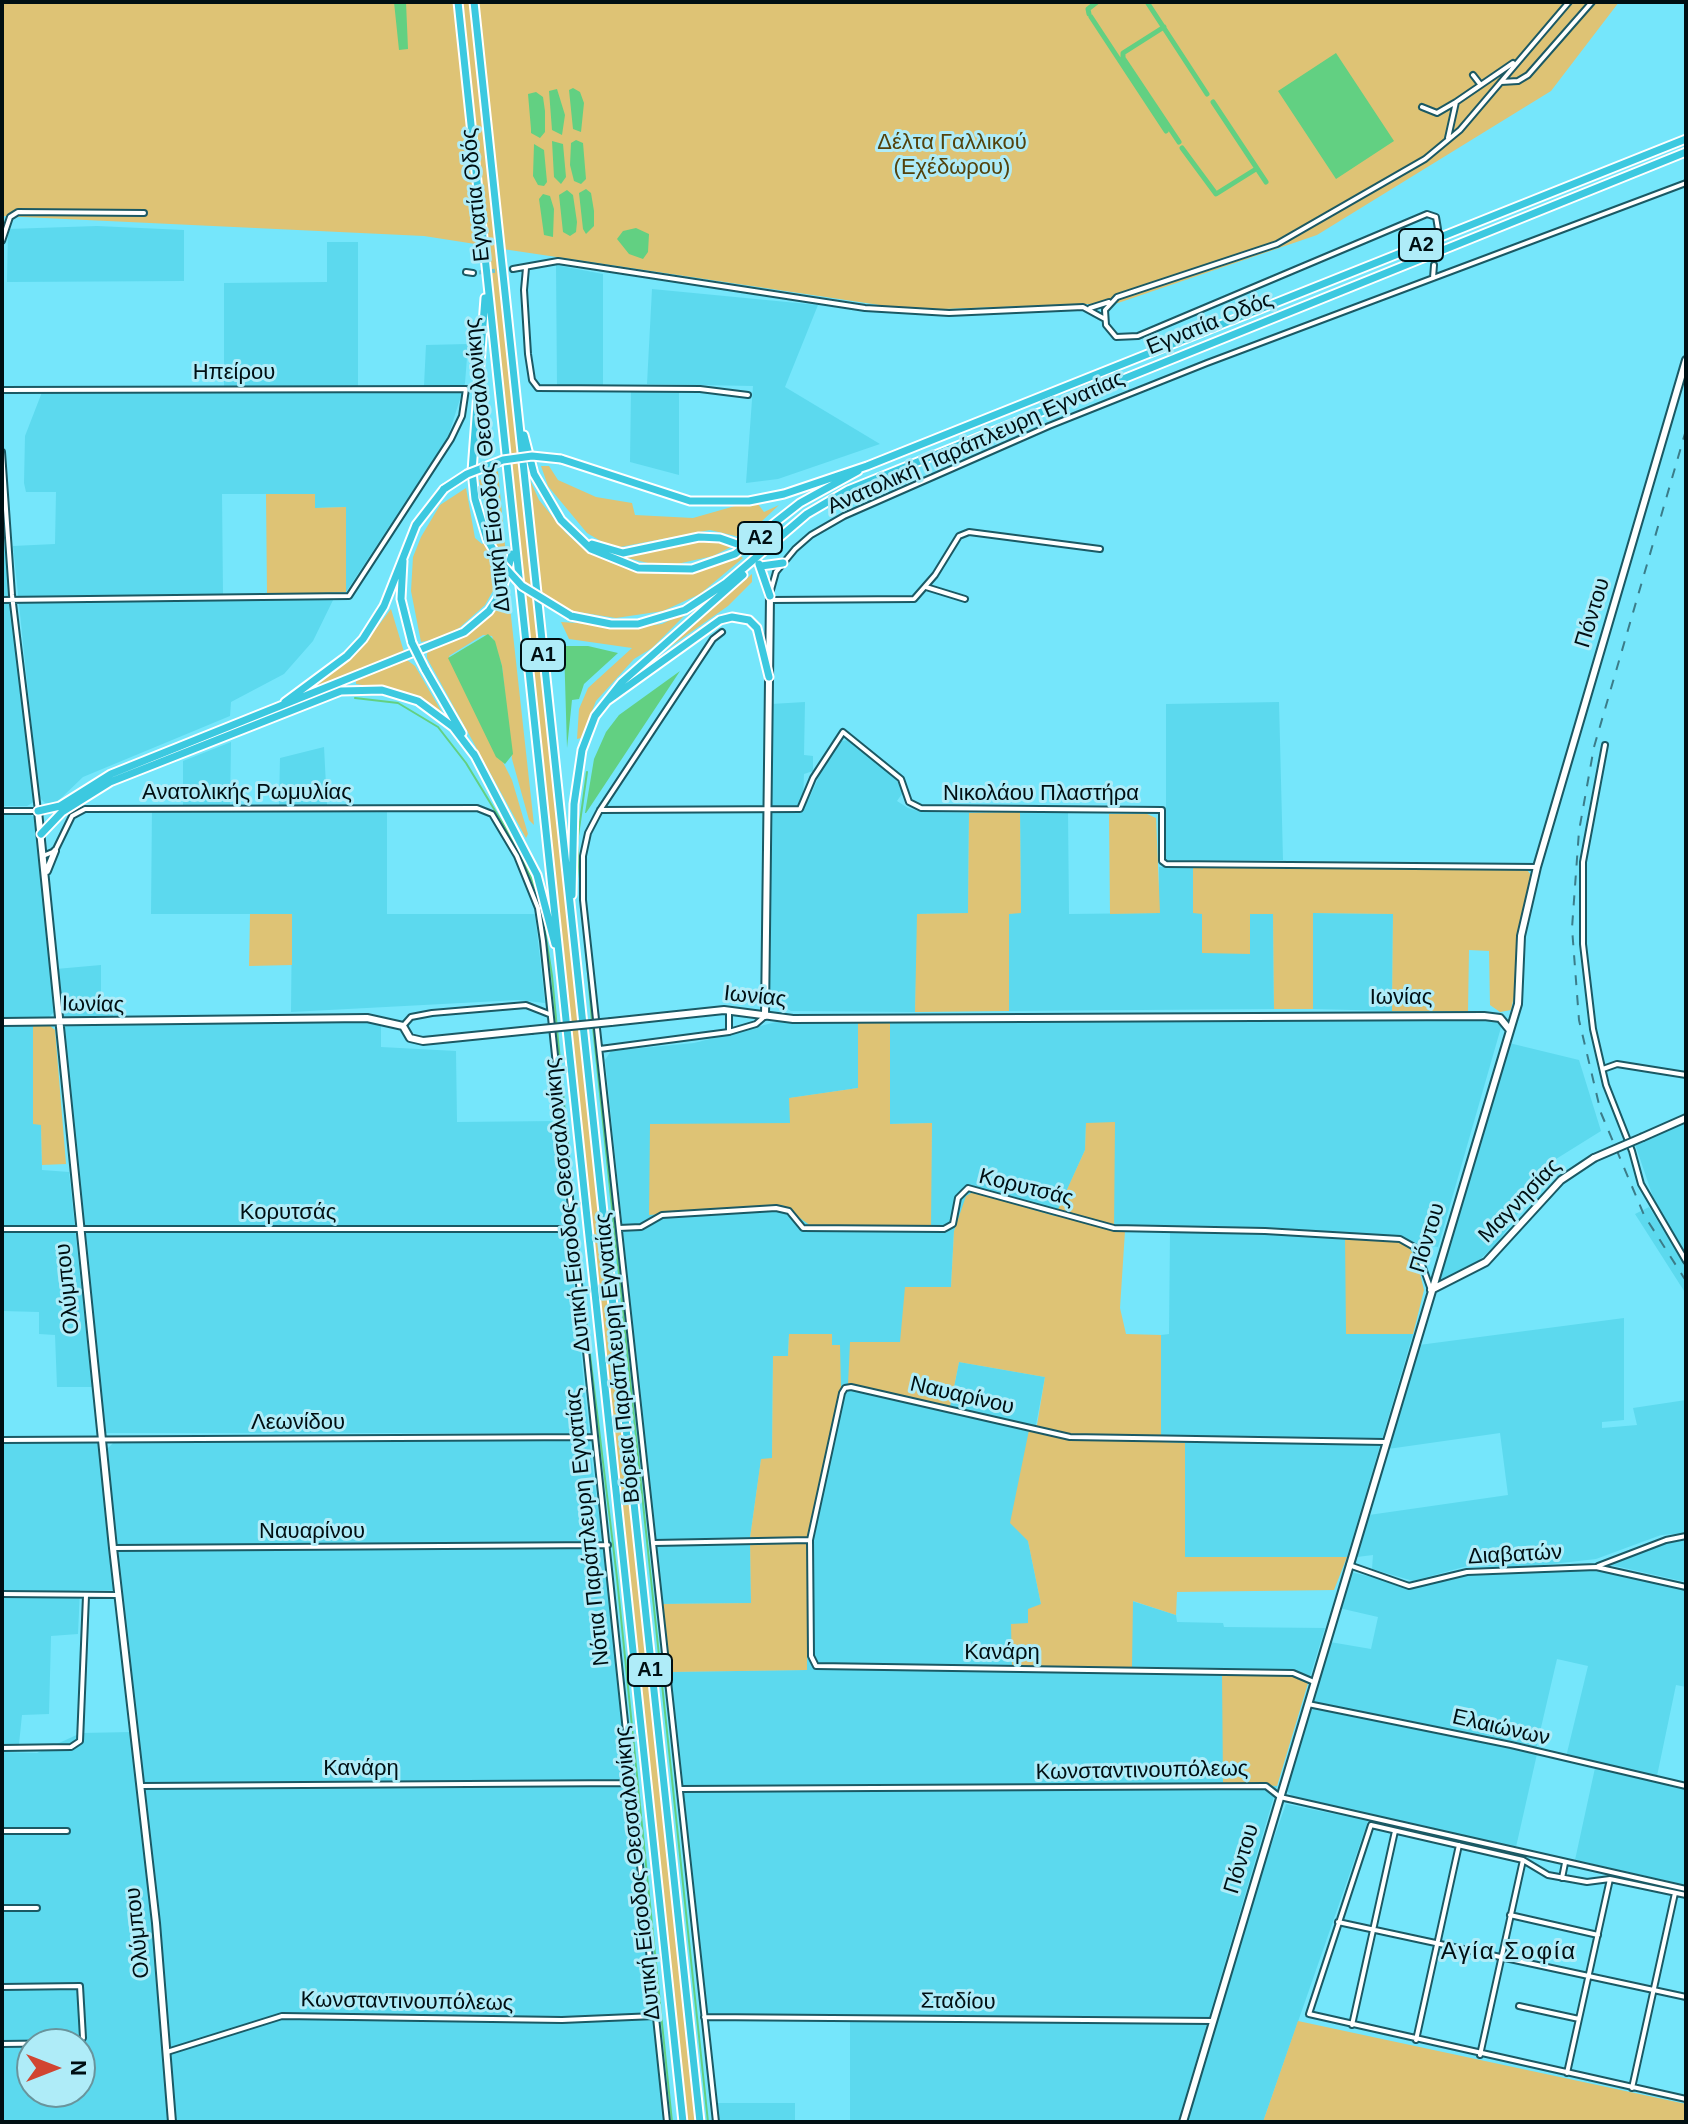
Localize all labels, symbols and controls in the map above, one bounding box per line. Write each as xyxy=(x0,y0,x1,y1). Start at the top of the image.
street label: Εγνατία Οδός xyxy=(456,127,496,263)
park label: Δέλτα Γαλλικού (Εχέδωρου) xyxy=(877,130,1027,182)
road number: Α2 xyxy=(1399,229,1443,261)
street label: Εγνατία Οδός xyxy=(1143,287,1277,361)
street label: Δυτική Είσοδος Θεσσαλονίκης xyxy=(459,317,517,613)
street label: Ηπείρου xyxy=(193,360,275,386)
street label: Ανατολική Παράπλευρη Εγνατίας xyxy=(823,365,1129,521)
road number: Α2 xyxy=(738,522,782,554)
street label: Πόντου xyxy=(1570,575,1616,651)
road number: Α1 xyxy=(521,639,565,671)
street label: Ανατολικής Ρωμυλίας xyxy=(142,780,352,806)
street label: Νικολάου Πλαστήρα xyxy=(943,781,1139,807)
street label: Ιωνίας xyxy=(723,981,787,1013)
street label: Ιωνίας xyxy=(1370,985,1432,1011)
street label: Ιωνίας xyxy=(62,991,124,1019)
street label: Δυτική Είσοδος Θεσσαλονίκης xyxy=(539,1057,597,1353)
street label: Μαγνησίας xyxy=(1473,1153,1567,1249)
street label: Κορυτσάς xyxy=(976,1164,1076,1212)
street label: Κορυτσάς xyxy=(240,1200,336,1226)
street label: Πόντου xyxy=(1405,1200,1451,1276)
street label: Βόρεια Παράπλευρη Εγνατίας xyxy=(590,1211,646,1505)
street label: Ολύμπου xyxy=(50,1242,86,1336)
street label: Ναυαρίνου xyxy=(907,1371,1017,1421)
street label: Νότια Παράπλευρη Εγνατίας xyxy=(560,1387,616,1667)
street label: Λεωνίδου xyxy=(251,1410,345,1436)
street label: Ναυαρίνου xyxy=(259,1519,365,1545)
street label: Διαβατών xyxy=(1467,1539,1563,1571)
street label: Κανάρη xyxy=(964,1640,1040,1666)
road number: Α1 xyxy=(628,1654,672,1686)
street label: Ελαιώνων xyxy=(1450,1704,1552,1752)
street label: Δυτική Είσοδος Θεσσαλονίκης xyxy=(609,1725,667,2021)
street label: Κανάρη xyxy=(323,1756,399,1782)
street label: Κωνσταντινουπόλεως xyxy=(1035,1756,1249,1786)
street label: Πόντου xyxy=(1219,1821,1265,1897)
street label: Ολύμπου xyxy=(120,1886,156,1980)
district label: Αγία Σοφία xyxy=(1441,1938,1577,1966)
street label: Κωνσταντινουπόλεως xyxy=(300,1987,514,2017)
street label: Σταδίου xyxy=(920,1988,996,2016)
north arrow xyxy=(16,2028,96,2108)
text: N xyxy=(66,2060,91,2076)

